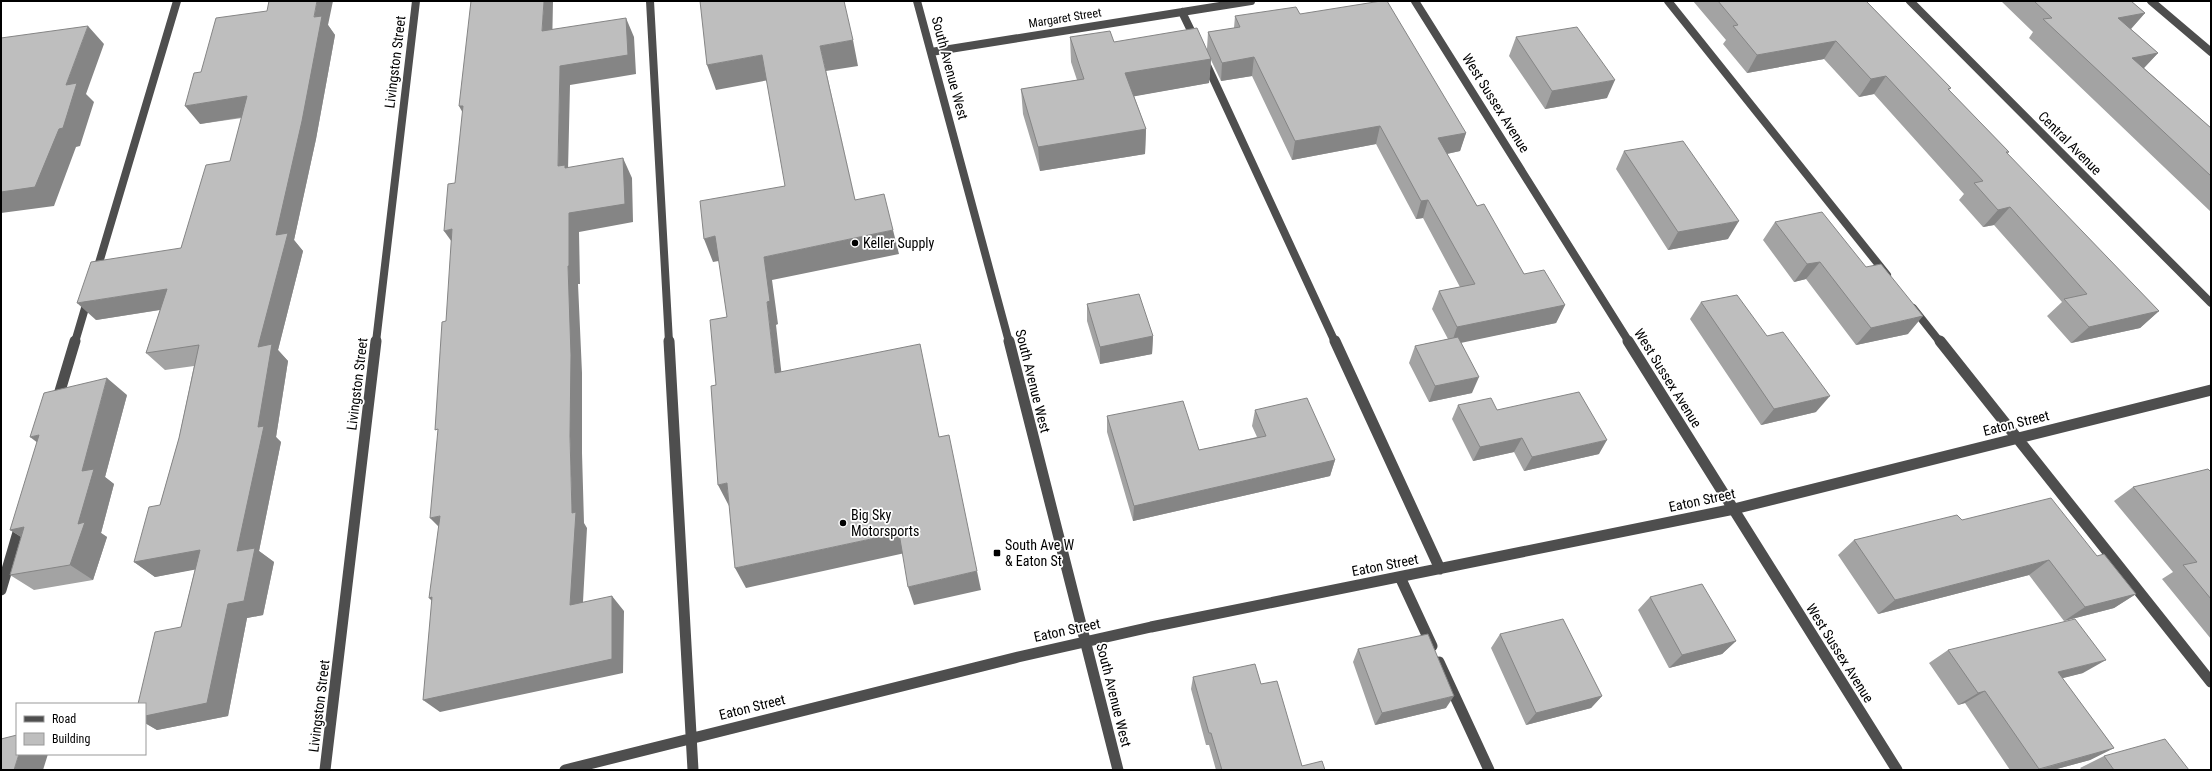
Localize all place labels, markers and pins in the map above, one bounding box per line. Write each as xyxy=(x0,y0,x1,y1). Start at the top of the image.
place label: Keller Supply xyxy=(863,235,935,251)
marker: Keller Supply xyxy=(850,238,860,248)
place label: Big Sky Motorsports xyxy=(851,507,919,539)
marker: Big Sky Motorsports xyxy=(838,518,848,528)
place label: South Ave W & Eaton St xyxy=(1005,537,1075,569)
marker: South Ave W & Eaton St xyxy=(992,548,1002,558)

